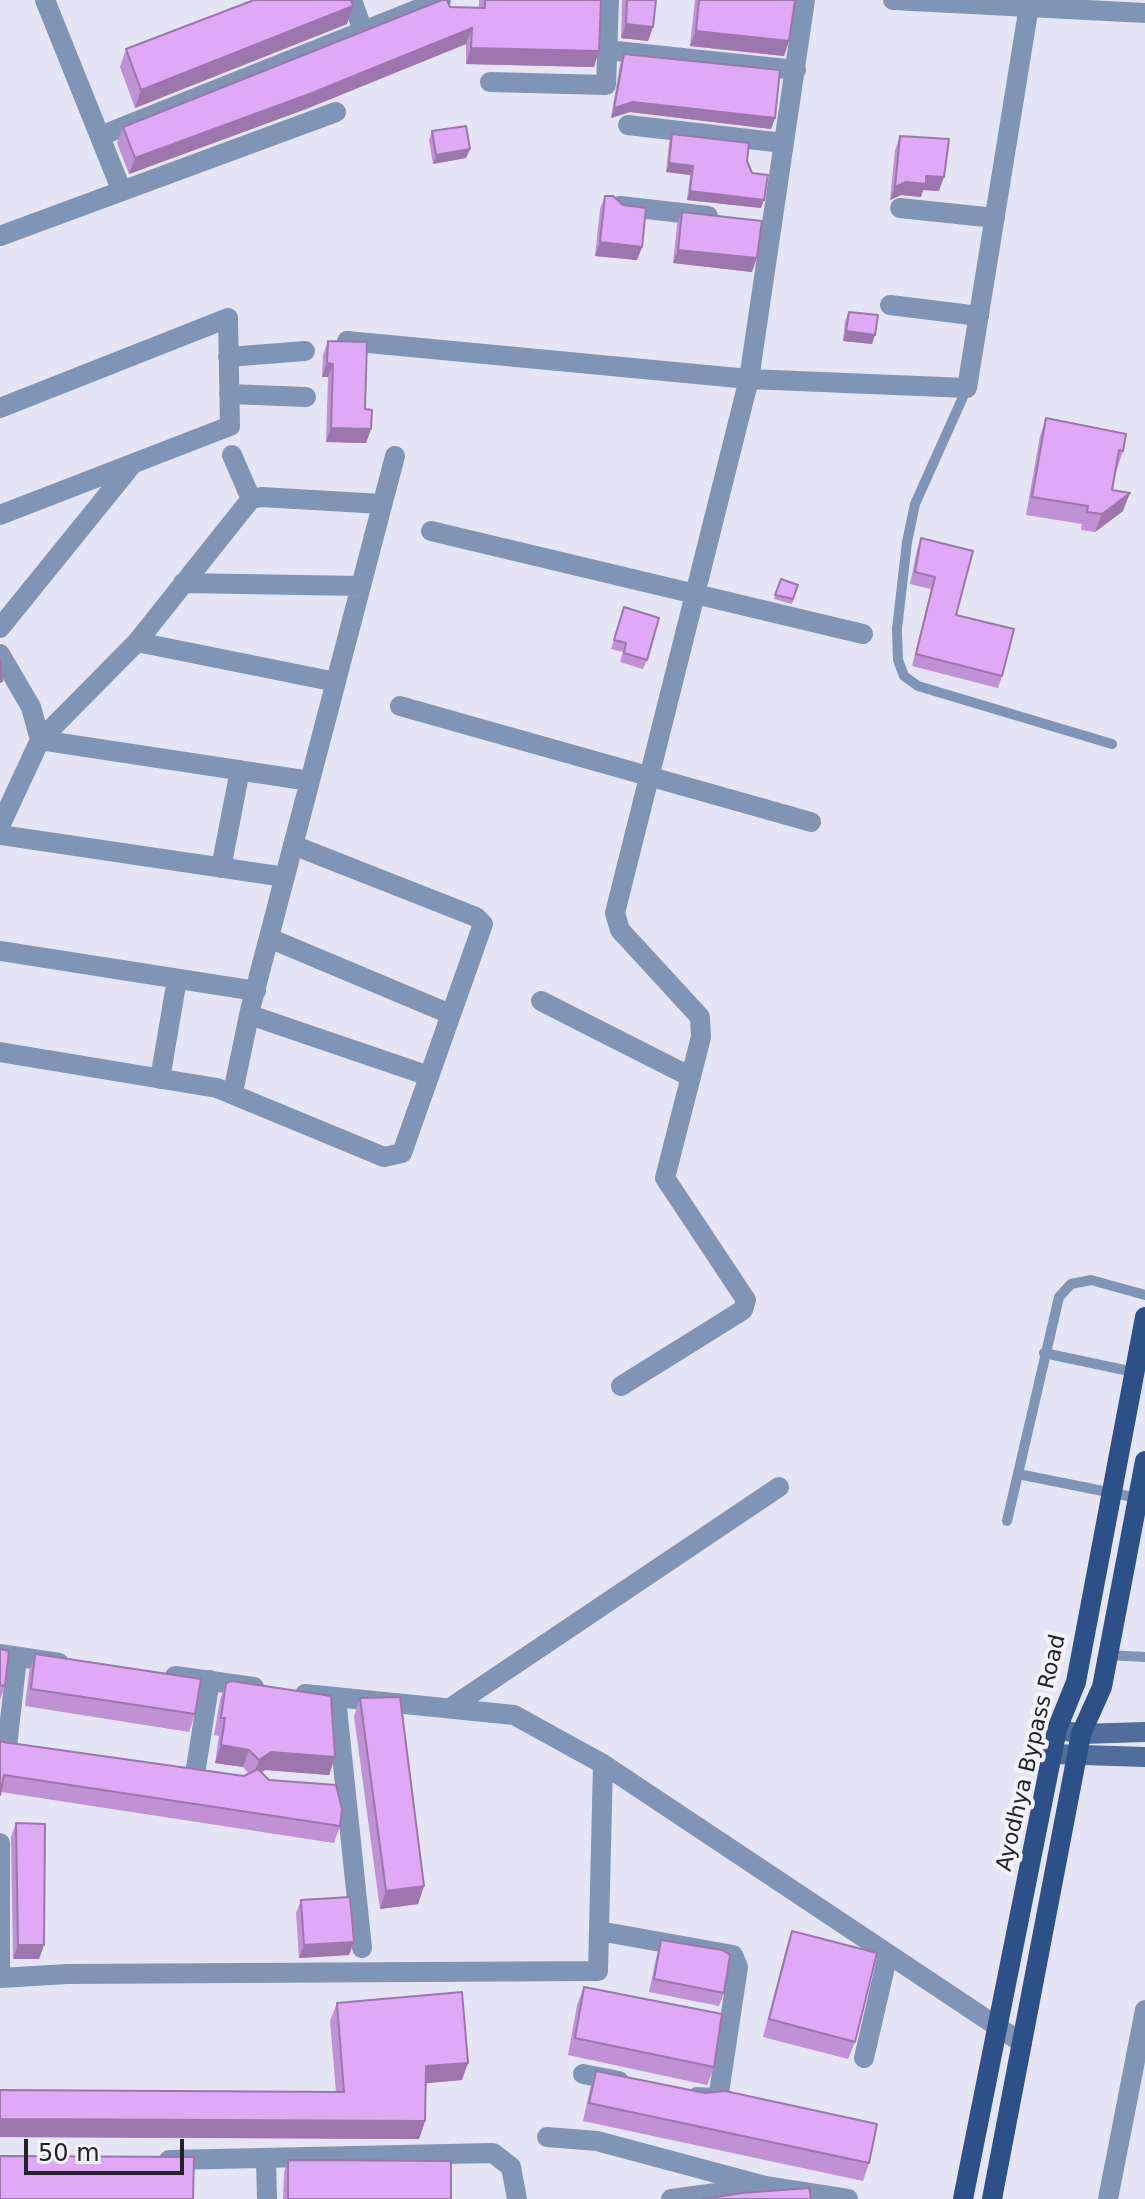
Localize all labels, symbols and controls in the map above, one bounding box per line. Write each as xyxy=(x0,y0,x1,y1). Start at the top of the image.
street label: Ayodhya Bypass Road xyxy=(992,1632,1072,1874)
scale bar xyxy=(28,2123,188,2173)
text: 50 m xyxy=(38,2139,100,2167)

